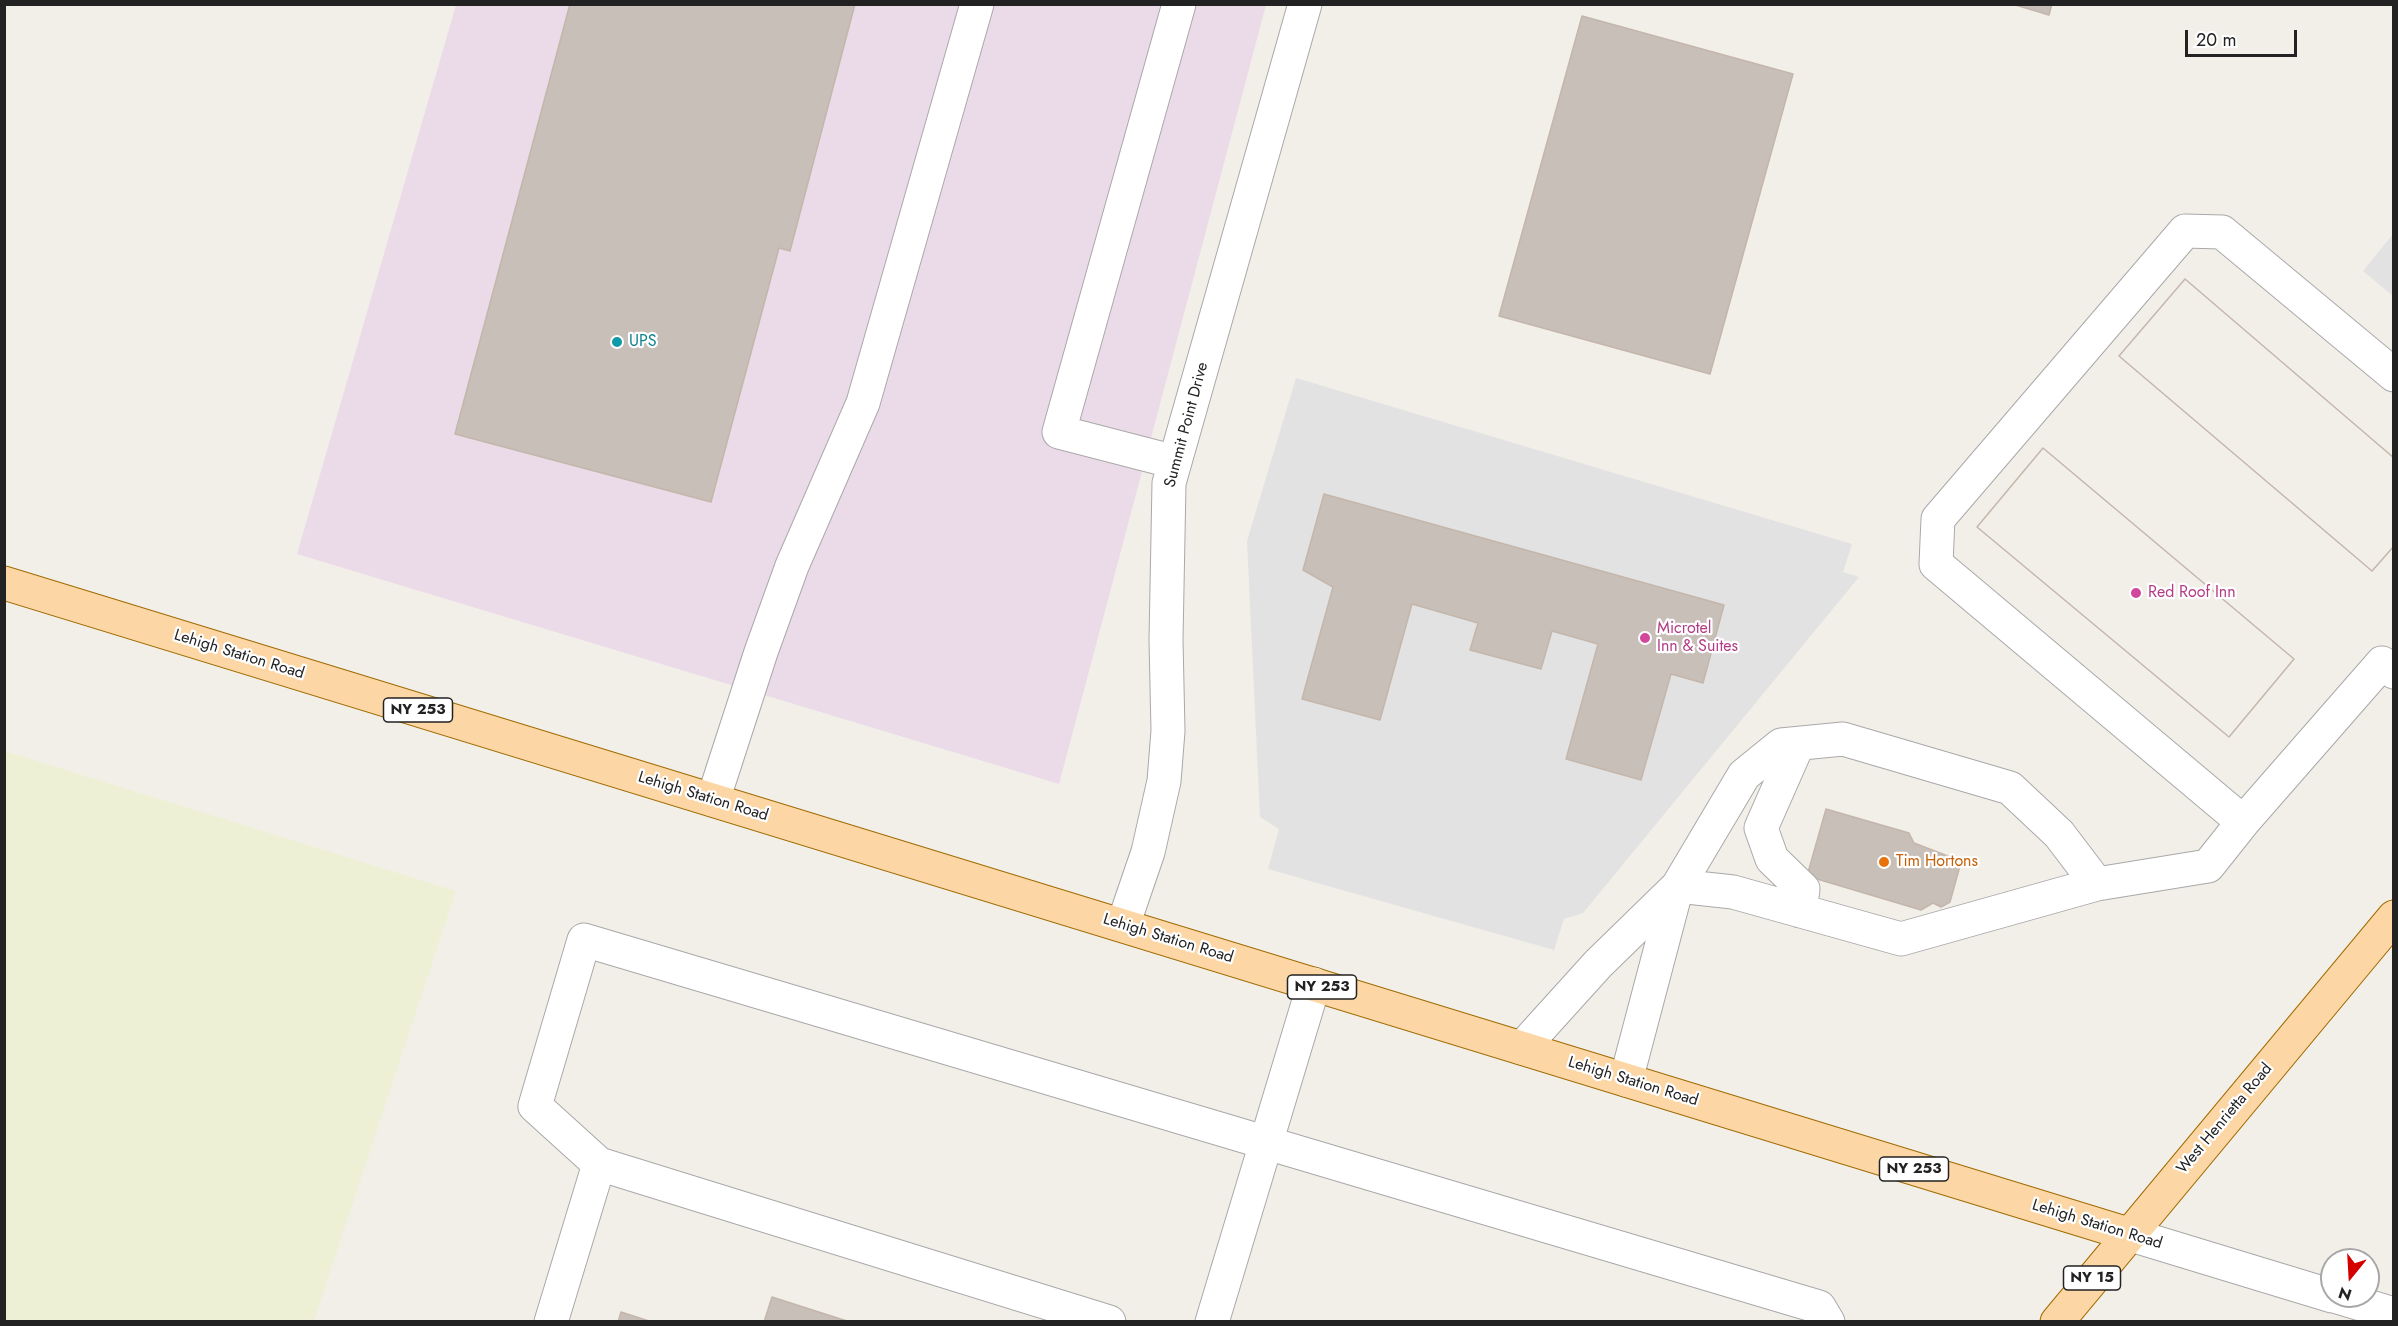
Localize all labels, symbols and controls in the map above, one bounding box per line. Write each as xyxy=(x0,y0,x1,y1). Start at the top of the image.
scale bar xyxy=(2188,18,2300,56)
text: 20 m xyxy=(2196,27,2236,53)
place label: UPS xyxy=(629,332,657,352)
marker: UPS xyxy=(610,335,624,349)
street label: Summit Point Drive xyxy=(1161,360,1213,490)
place label: Red Roof Inn xyxy=(2148,583,2236,603)
marker: Red Roof Inn xyxy=(2129,586,2143,600)
place label: Microtel Inn & Suites xyxy=(1657,619,1738,657)
street label: Lehigh Station Road xyxy=(172,626,306,684)
marker: Microtel Inn & Suites xyxy=(1638,631,1652,645)
road number: NY 253 xyxy=(384,698,452,722)
street label: Lehigh Station Road xyxy=(636,768,770,826)
place label: Tim Hortons xyxy=(1896,852,1978,872)
marker: Tim Hortons xyxy=(1877,855,1891,869)
street label: Lehigh Station Road xyxy=(1101,910,1235,968)
road number: NY 253 xyxy=(1288,975,1356,999)
street label: Lehigh Station Road xyxy=(1566,1053,1700,1111)
street label: West Henrietta Road xyxy=(2173,1060,2277,1178)
road number: NY 253 xyxy=(1880,1157,1948,1181)
street label: Lehigh Station Road xyxy=(2030,1196,2164,1254)
north arrow xyxy=(2320,1248,2380,1308)
road number: NY 15 xyxy=(2064,1266,2120,1290)
text: N xyxy=(2335,1281,2355,1307)

